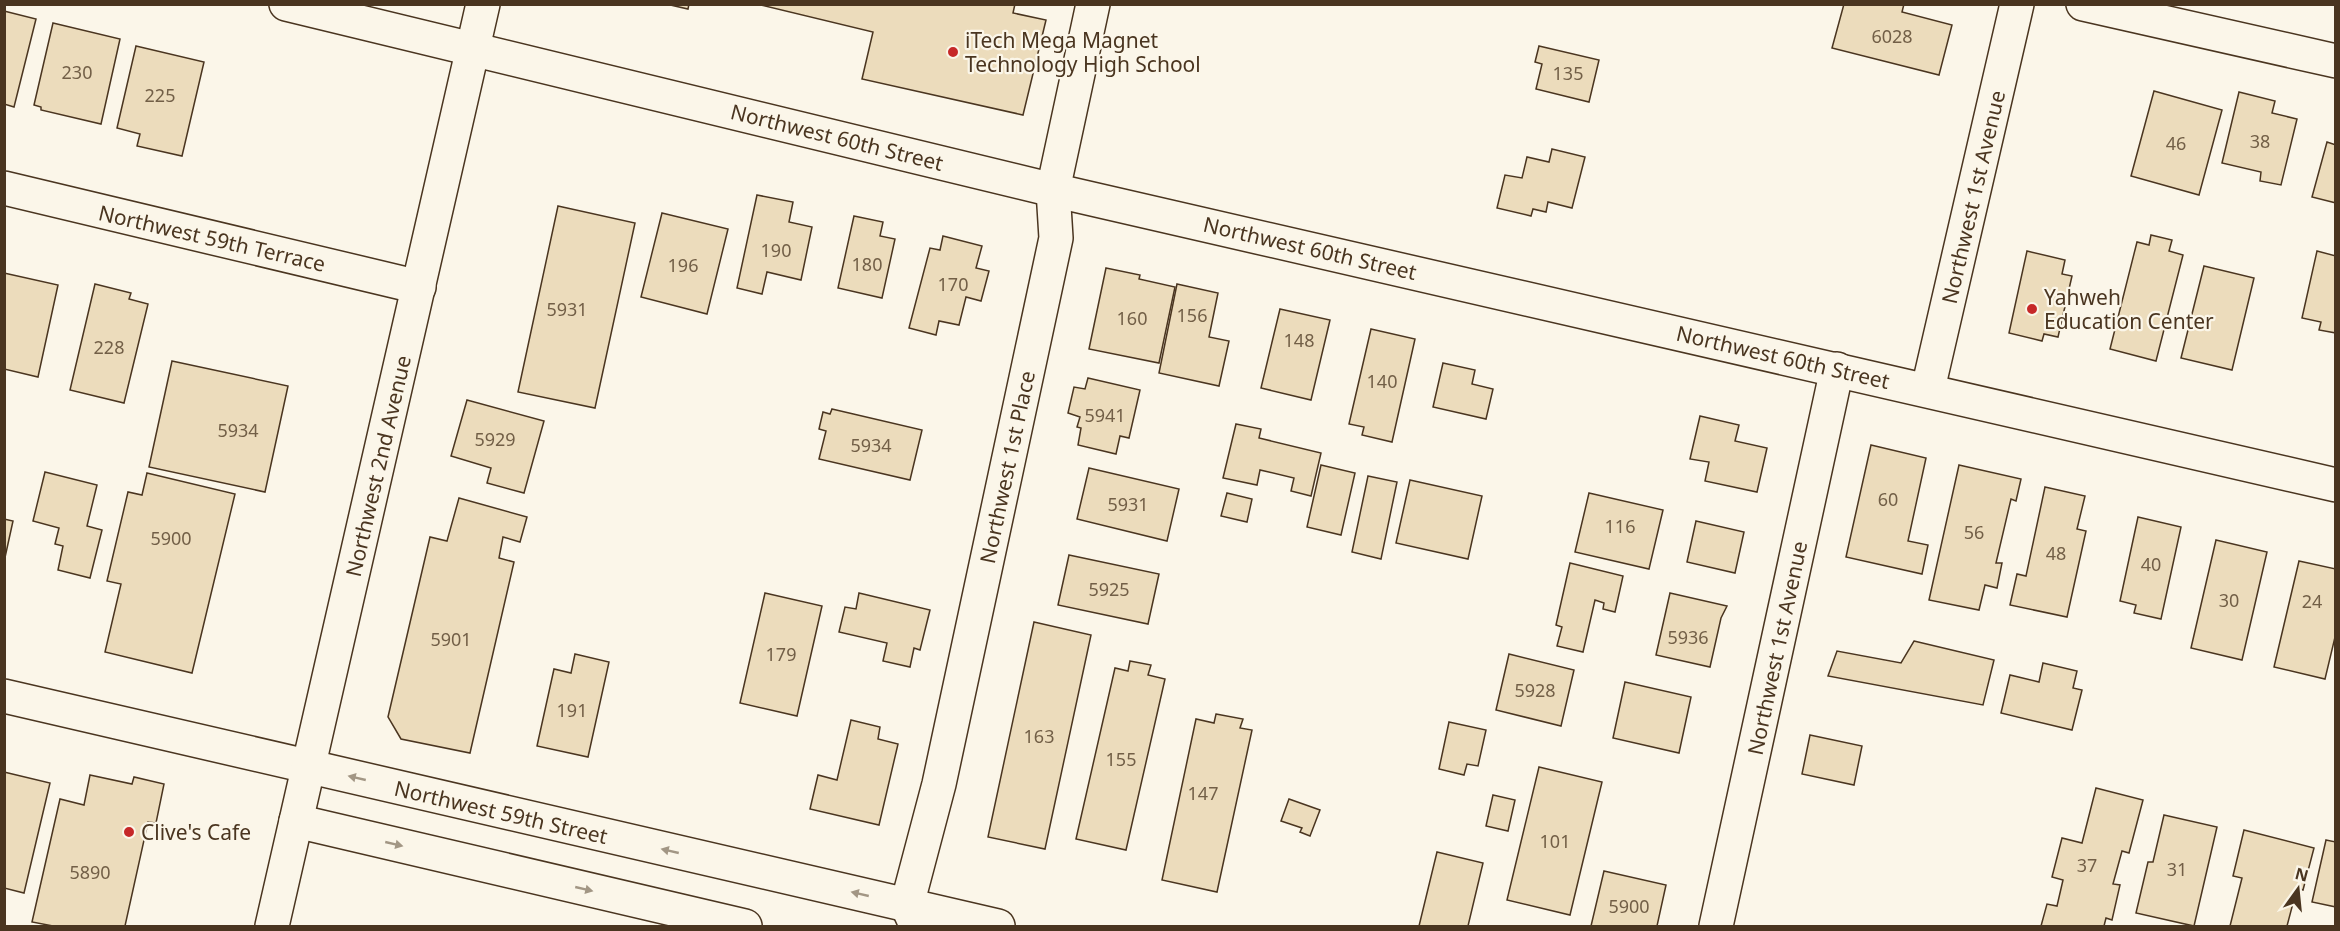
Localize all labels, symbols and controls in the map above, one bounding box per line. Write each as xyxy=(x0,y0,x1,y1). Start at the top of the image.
house number: 6028 xyxy=(1871,24,1913,48)
place label: iTech Mega Magnet Technology High School xyxy=(965,26,1201,78)
marker: iTech Mega Magnet Technology High School xyxy=(946,45,960,59)
house number: 230 xyxy=(62,60,92,84)
house number: 135 xyxy=(1553,61,1583,85)
house number: 225 xyxy=(145,83,175,107)
street label: Northwest 1st Avenue xyxy=(1935,88,2011,306)
street label: Northwest 60th Street xyxy=(728,97,947,177)
house number: 38 xyxy=(2250,129,2270,153)
house number: 46 xyxy=(2166,131,2186,155)
street label: Northwest 59th Terrace xyxy=(96,198,328,278)
street label: Northwest 60th Street xyxy=(1201,210,1420,286)
house number: 190 xyxy=(761,238,791,262)
house number: 180 xyxy=(852,252,882,276)
house number: 196 xyxy=(668,253,698,277)
house number: 170 xyxy=(938,272,968,296)
place label: Yahweh Education Center xyxy=(2044,283,2214,335)
house number: 5931 xyxy=(546,297,588,321)
marker: Yahweh Education Center xyxy=(2025,302,2039,316)
house number: 156 xyxy=(1177,303,1207,327)
house number: 160 xyxy=(1117,306,1147,330)
street label: Northwest 60th Street xyxy=(1674,319,1893,395)
house number: 148 xyxy=(1284,328,1314,352)
house number: 228 xyxy=(94,335,124,359)
street label: Northwest 2nd Avenue xyxy=(339,353,417,579)
street label: Northwest 1st Place xyxy=(973,368,1041,566)
house number: 140 xyxy=(1367,369,1397,393)
house number: 5941 xyxy=(1084,403,1126,427)
house number: 5934 xyxy=(217,418,259,442)
house number: 5929 xyxy=(474,427,516,451)
house number: 5934 xyxy=(850,433,892,457)
house number: 60 xyxy=(1878,487,1898,511)
house number: 5931 xyxy=(1107,492,1149,516)
house number: 116 xyxy=(1605,514,1635,538)
house number: 56 xyxy=(1964,520,1984,544)
house number: 5900 xyxy=(150,526,192,550)
street label: Northwest 1st Avenue xyxy=(1741,538,1813,758)
house number: 48 xyxy=(2046,541,2066,565)
house number: 40 xyxy=(2141,552,2161,576)
house number: 5925 xyxy=(1088,577,1130,601)
house number: 30 xyxy=(2219,588,2239,612)
house number: 24 xyxy=(2302,589,2322,613)
house number: 5936 xyxy=(1667,625,1709,649)
house number: 5901 xyxy=(430,627,472,651)
house number: 179 xyxy=(766,642,796,666)
house number: 5928 xyxy=(1514,678,1556,702)
house number: 191 xyxy=(557,698,587,722)
house number: 163 xyxy=(1024,724,1054,748)
house number: 155 xyxy=(1106,747,1136,771)
one-way arrow xyxy=(347,773,366,782)
street label: Northwest 59th Street xyxy=(392,774,611,850)
house number: 147 xyxy=(1188,781,1218,805)
place label: Clive's Cafe xyxy=(141,818,251,846)
marker: Clive's Cafe xyxy=(122,825,136,839)
house number: 101 xyxy=(1540,829,1570,853)
one-way arrow xyxy=(385,840,404,849)
one-way arrow xyxy=(660,846,679,855)
house number: 37 xyxy=(2077,853,2097,877)
house number: 31 xyxy=(2167,857,2187,881)
north arrow xyxy=(2268,859,2328,919)
house number: 5890 xyxy=(69,860,111,884)
text: N xyxy=(2293,862,2311,887)
one-way arrow xyxy=(575,884,593,894)
one-way arrow xyxy=(850,889,869,899)
house number: 5900 xyxy=(1608,894,1650,918)

